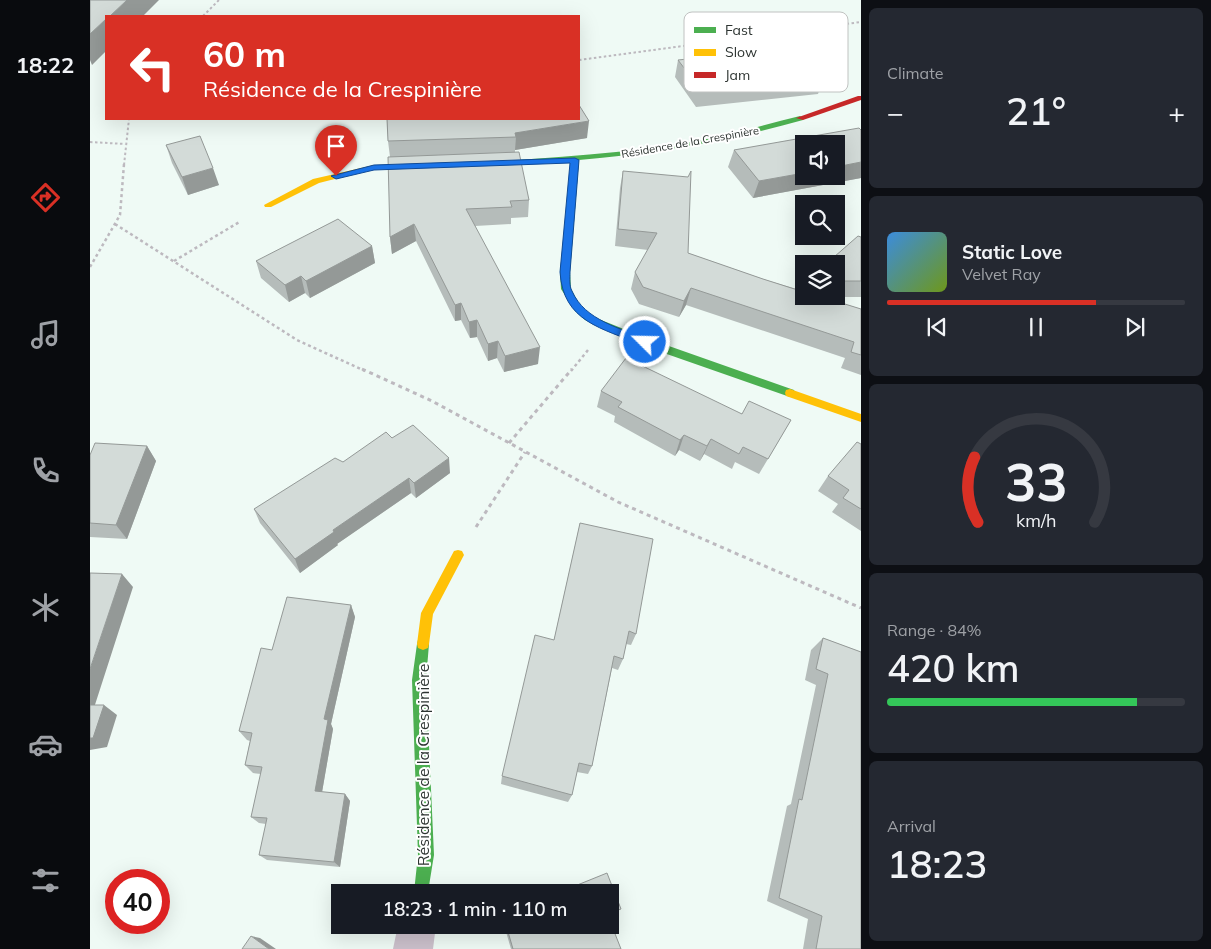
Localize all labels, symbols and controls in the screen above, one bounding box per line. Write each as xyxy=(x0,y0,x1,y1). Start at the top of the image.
legend xyxy=(684,12,848,92)
text: Fast xyxy=(725,21,753,39)
text: 60 m xyxy=(203,32,286,76)
icon: left xyxy=(120,35,185,100)
text: Slow xyxy=(725,43,757,61)
text: 18:22 xyxy=(16,51,74,79)
text: Climate xyxy=(887,63,943,83)
text: Jam xyxy=(725,66,750,84)
text: Résidence de la Crespinière xyxy=(203,75,482,103)
text: 21° xyxy=(1006,87,1066,135)
text: − xyxy=(887,95,904,130)
text: + xyxy=(1168,95,1185,130)
street label: Résidence de la Crespinière xyxy=(620,123,760,161)
pin xyxy=(315,125,357,176)
icon: arrive xyxy=(322,132,350,160)
map controls xyxy=(795,135,845,305)
button: sound xyxy=(795,135,845,185)
icon: directions xyxy=(28,180,63,215)
button: search xyxy=(795,195,845,245)
text: Static Love xyxy=(962,240,1062,264)
button: layers xyxy=(795,255,845,305)
text: Velvet Ray xyxy=(962,264,1041,284)
icon: previous xyxy=(923,313,951,341)
icon: pause xyxy=(1022,313,1050,341)
icon: next xyxy=(1121,313,1149,341)
position arrow xyxy=(618,315,670,367)
icon: music xyxy=(28,317,63,352)
text: 33 xyxy=(1005,449,1067,514)
icon: phone xyxy=(28,453,63,488)
text: km/h xyxy=(1016,509,1056,531)
icon: climate xyxy=(28,590,63,625)
text: Range · 84% xyxy=(887,620,982,640)
text: 420 km xyxy=(887,644,1020,692)
street label: Résidence de la Crespinière xyxy=(413,664,433,866)
icon: car xyxy=(28,727,63,762)
text: Arrival xyxy=(887,816,936,836)
text: 18:23 xyxy=(887,840,987,888)
icon: filters xyxy=(28,863,63,898)
speed limit sign: 40 xyxy=(105,869,170,934)
text: 18:23 · 1 min · 110 m xyxy=(382,897,568,921)

